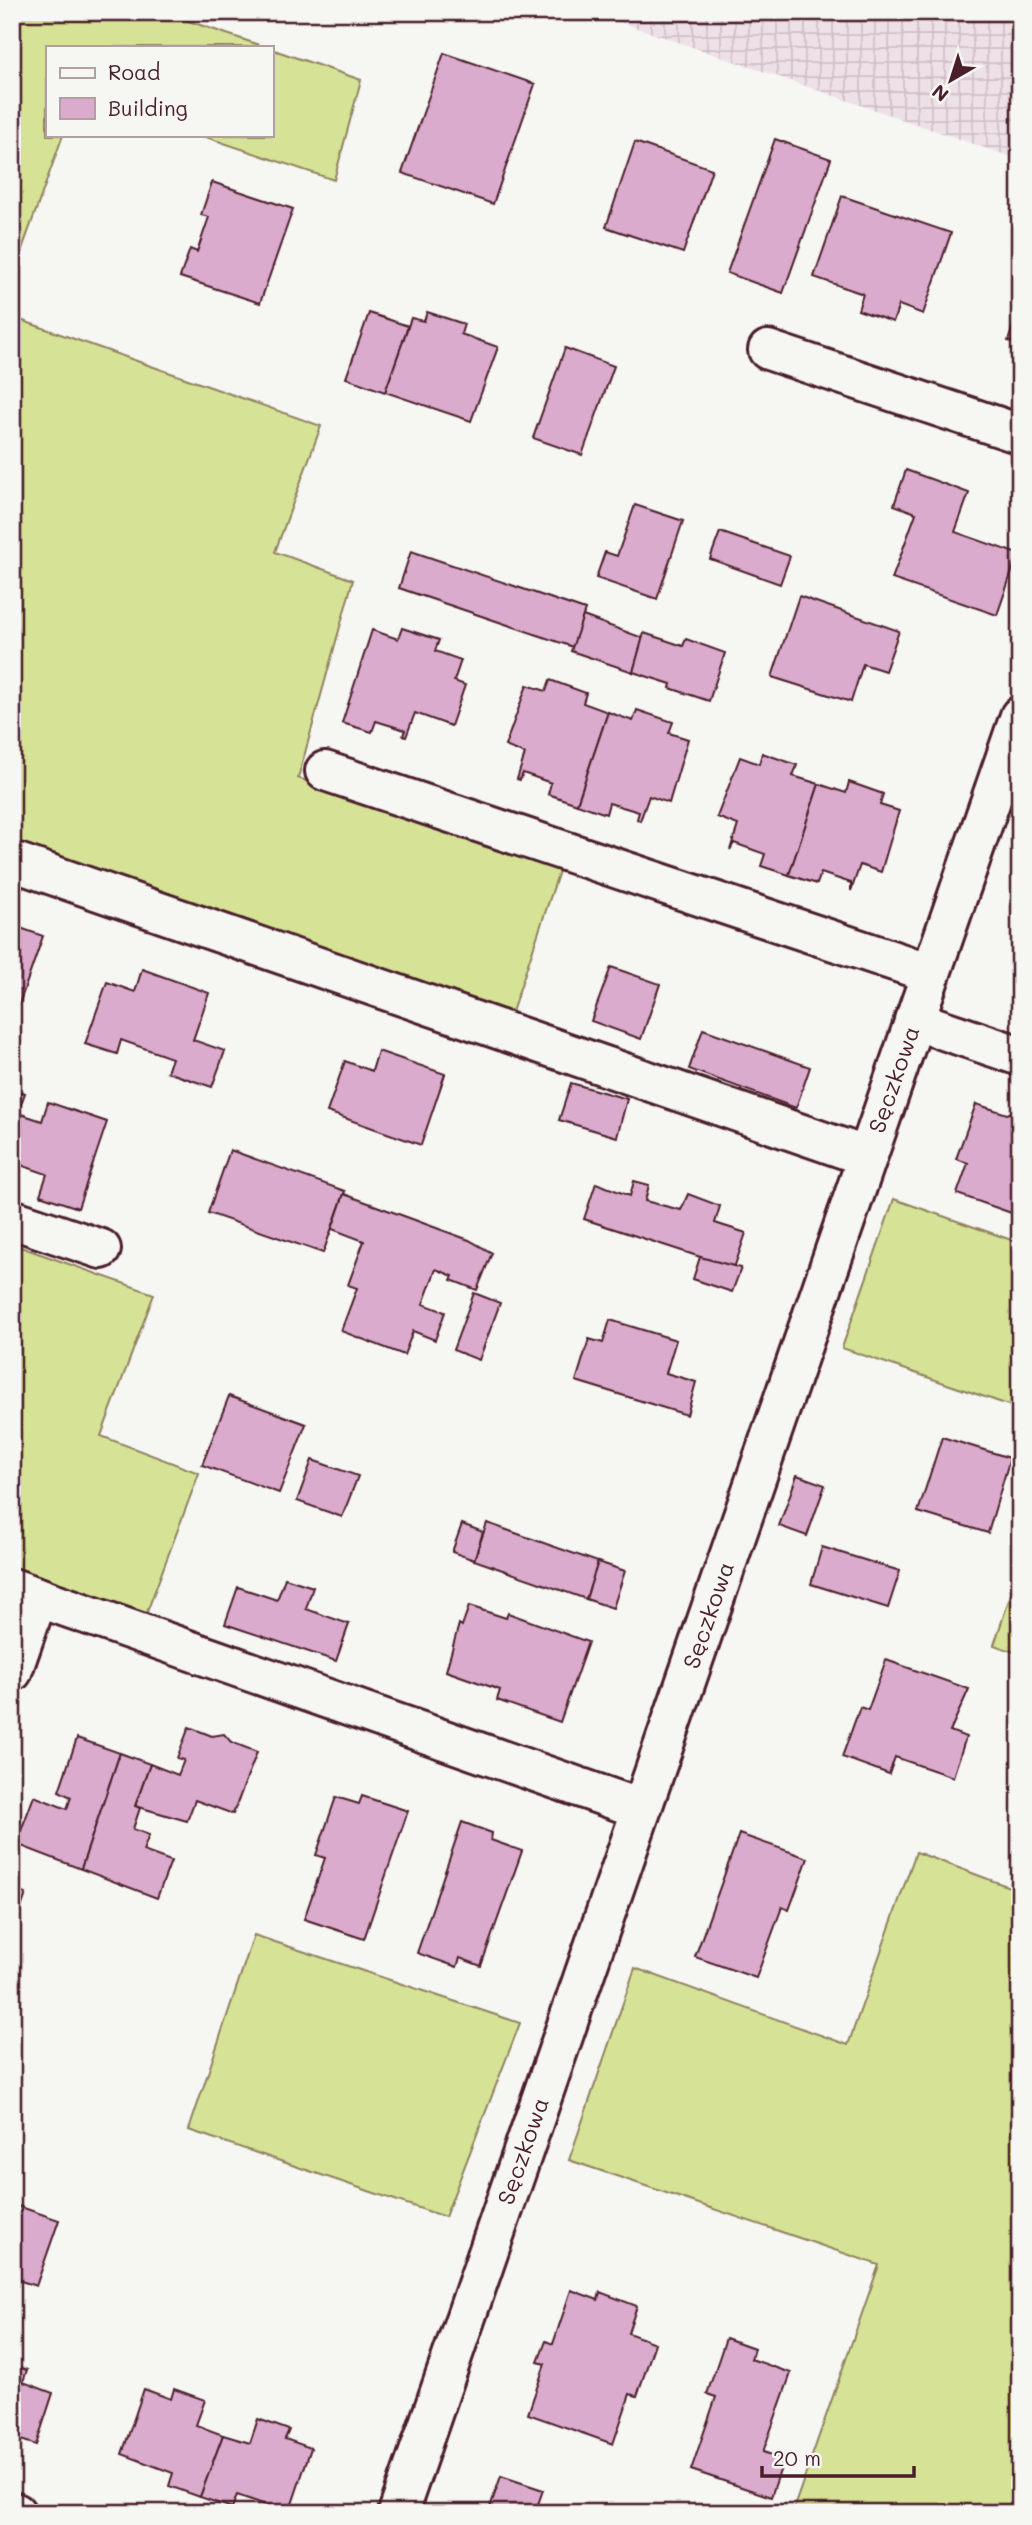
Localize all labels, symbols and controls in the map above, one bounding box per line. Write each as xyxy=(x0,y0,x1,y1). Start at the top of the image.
legend xyxy=(46,46,273,136)
north arrow xyxy=(916,46,986,116)
text: Road xyxy=(108,58,160,85)
text: N xyxy=(927,79,953,108)
text: Building xyxy=(108,94,188,121)
street label: Sęczkowa xyxy=(861,1021,926,1137)
street label: Sęczkowa xyxy=(675,1557,740,1673)
street label: Sęczkowa xyxy=(490,2093,555,2208)
scale bar xyxy=(762,2434,915,2478)
text: 20 m xyxy=(773,2444,821,2471)

